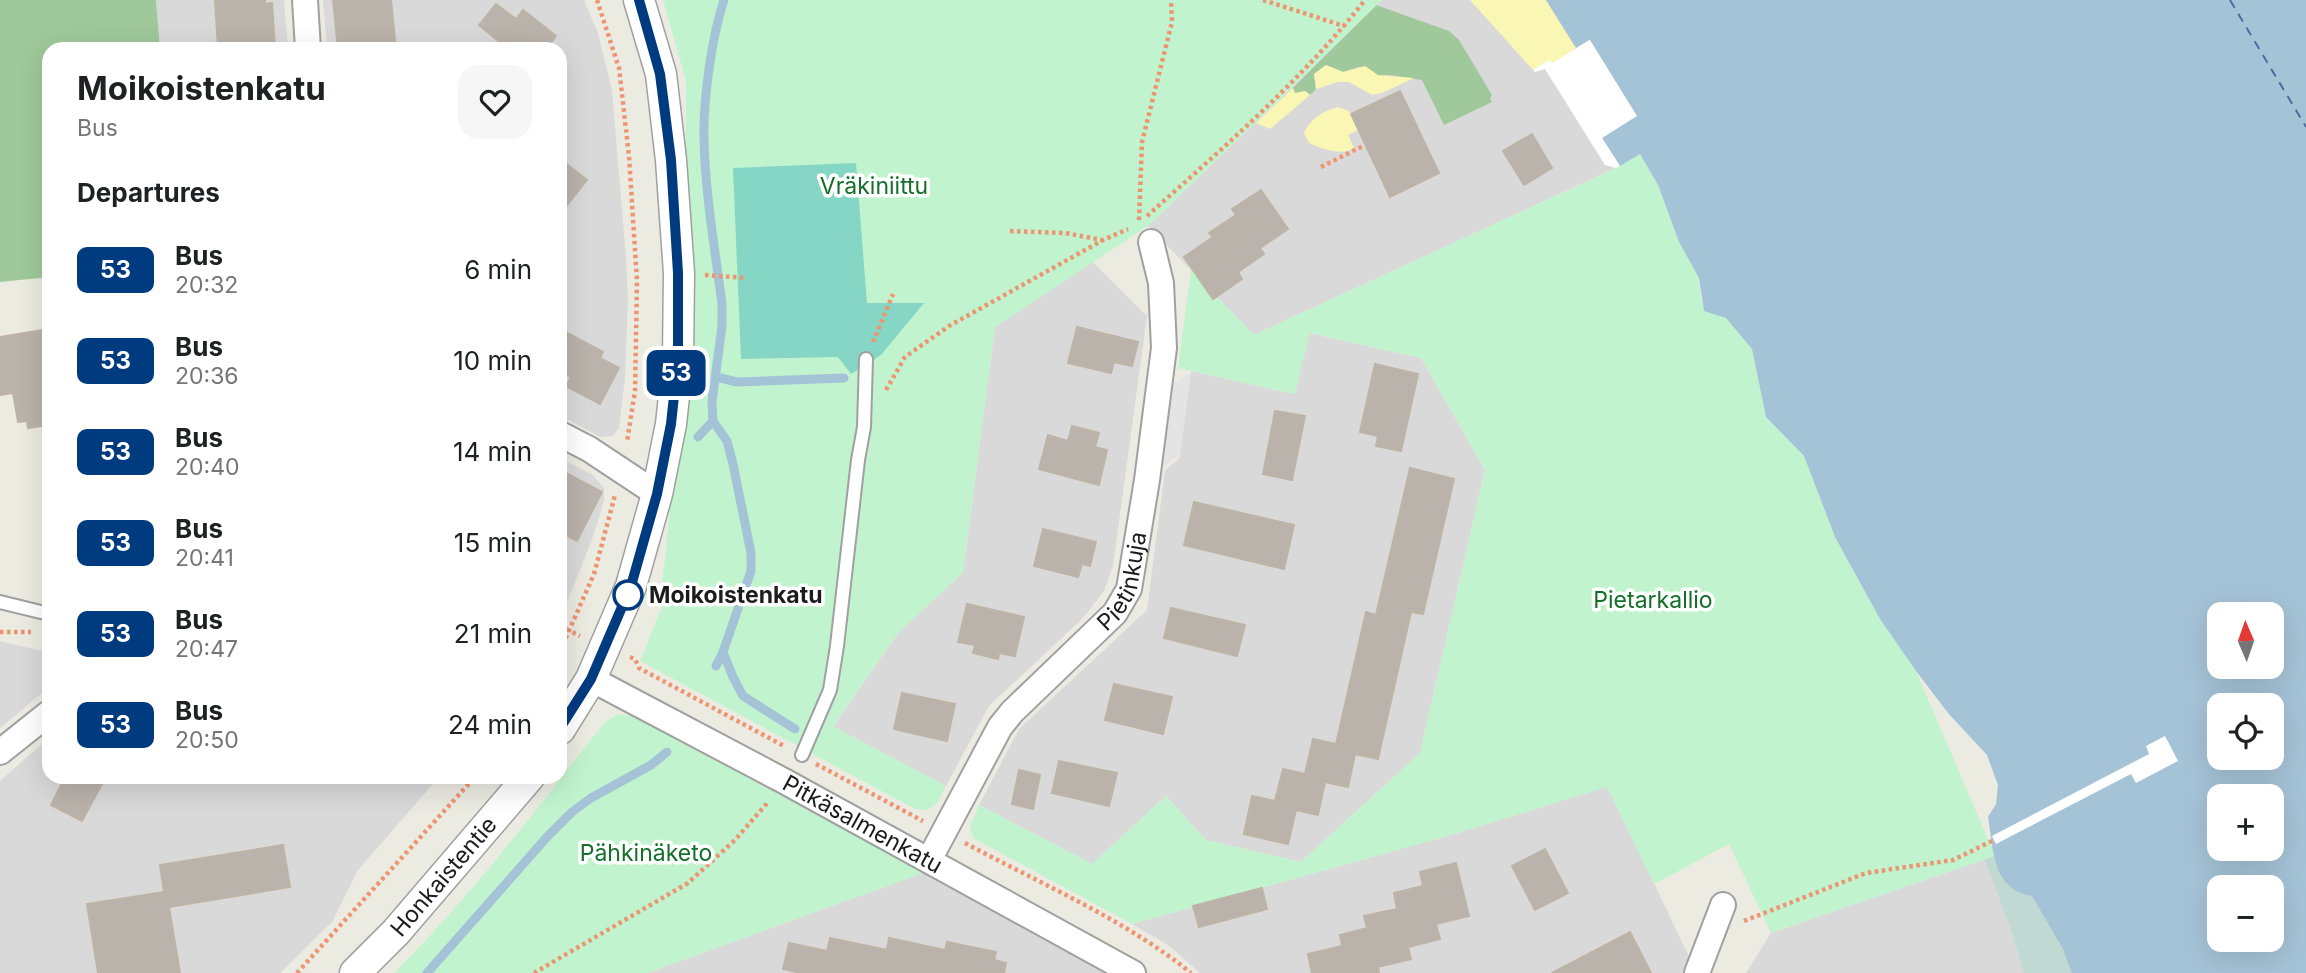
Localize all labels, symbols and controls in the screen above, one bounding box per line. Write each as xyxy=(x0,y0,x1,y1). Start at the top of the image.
button: heart xyxy=(458,65,532,139)
text: Moikoistenkatu xyxy=(77,68,326,108)
text: Bus xyxy=(77,114,118,142)
park label: Vräkiniittu xyxy=(820,172,928,200)
text: Departures xyxy=(77,177,220,208)
text: Bus xyxy=(175,240,223,271)
text: 6 min xyxy=(464,254,532,285)
text: 53 xyxy=(100,255,131,284)
text: 20:32 xyxy=(175,271,238,299)
text: Bus xyxy=(175,331,223,362)
text: 10 min xyxy=(453,345,532,376)
text: 53 xyxy=(100,346,131,375)
line badge: 53 xyxy=(644,350,708,396)
text: 53 xyxy=(661,358,691,387)
text: 20:36 xyxy=(175,362,239,390)
text: Bus xyxy=(175,422,223,453)
text: 14 min xyxy=(453,436,532,467)
text: 53 xyxy=(100,437,131,466)
text: 20:40 xyxy=(175,453,240,481)
text: Bus xyxy=(175,513,223,544)
text: 15 min xyxy=(454,527,532,558)
text: 53 xyxy=(100,528,131,557)
street label: Pietinkuja xyxy=(1091,530,1152,637)
text: 20:41 xyxy=(175,544,234,572)
marker: Moikoistenkatu xyxy=(613,580,643,610)
place label: Moikoistenkatu xyxy=(649,581,822,609)
park label: Pietarkallio xyxy=(1593,586,1713,614)
north arrow xyxy=(2207,602,2284,679)
map controls xyxy=(2207,602,2284,952)
text: Bus xyxy=(175,604,223,635)
text: 21 min xyxy=(454,618,532,649)
text: 53 xyxy=(100,619,131,648)
text: 20:47 xyxy=(175,635,238,663)
button: locate xyxy=(2207,693,2284,770)
text: Bus xyxy=(175,695,223,726)
text: 24 min xyxy=(448,709,532,740)
text: 53 xyxy=(100,710,131,739)
text: 20:50 xyxy=(175,726,239,754)
street label: Pitkäsalmenkatu xyxy=(778,769,947,879)
button: + xyxy=(2207,784,2284,861)
street label: Honkaistentie xyxy=(385,811,503,942)
park label: Pähkinäketo xyxy=(580,839,712,867)
button: − xyxy=(2207,875,2284,952)

